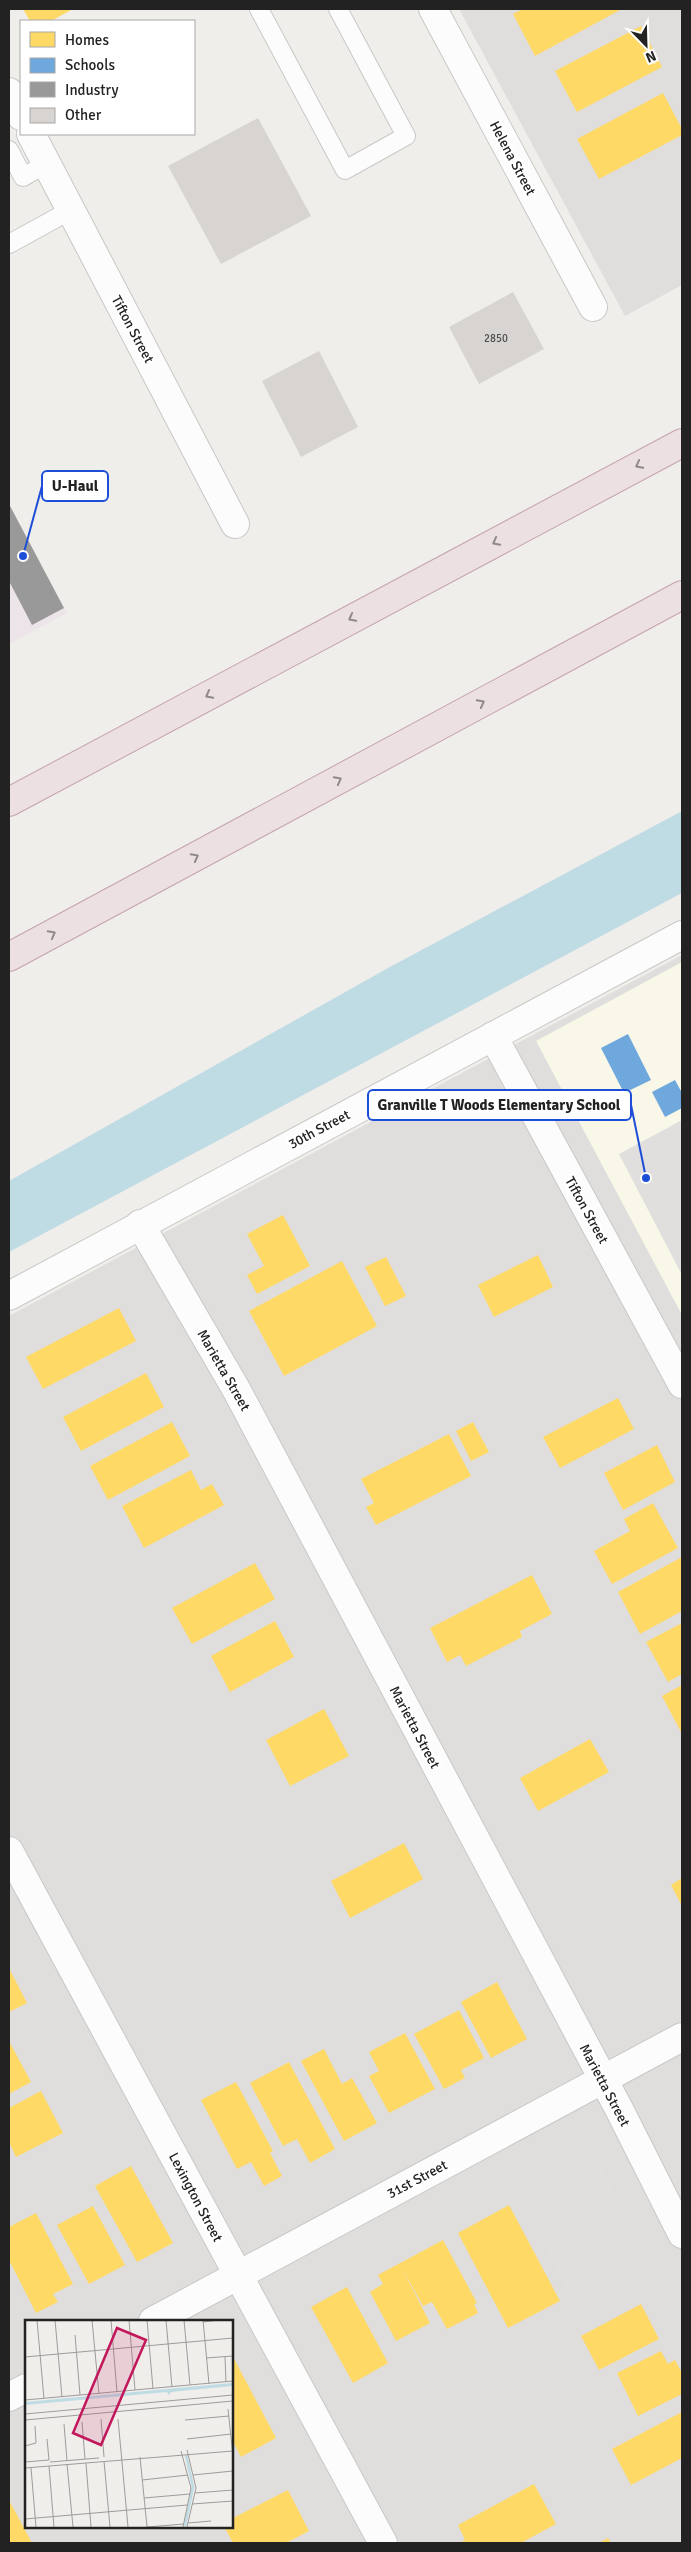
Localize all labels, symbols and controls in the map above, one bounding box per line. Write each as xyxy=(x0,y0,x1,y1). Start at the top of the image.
legend xyxy=(20,20,195,135)
north arrow xyxy=(621,20,671,70)
text: Homes xyxy=(65,31,109,49)
text: N xyxy=(643,47,659,66)
text: Schools xyxy=(65,56,116,74)
text: Industry xyxy=(65,81,118,99)
text: Other xyxy=(65,106,102,124)
street label: Helena Street xyxy=(486,118,539,198)
street label: Tifton Street xyxy=(108,293,158,366)
house number: 2850 xyxy=(484,332,508,345)
one-way arrow xyxy=(636,459,645,469)
callout: U-Haul xyxy=(42,471,108,501)
text: U-Haul xyxy=(52,477,99,495)
one-way arrow xyxy=(492,536,501,546)
one-way arrow xyxy=(349,612,358,622)
one-way arrow xyxy=(205,689,214,699)
one-way arrow xyxy=(476,699,485,709)
one-way arrow xyxy=(333,776,342,786)
one-way arrow xyxy=(190,853,199,863)
one-way arrow xyxy=(46,930,55,940)
callout: Granville T Woods Elementary School xyxy=(368,1090,631,1120)
text: Granville T Woods Elementary School xyxy=(377,1096,621,1114)
street label: 30th Street xyxy=(286,1106,353,1153)
street label: Tifton Street xyxy=(561,1174,612,1247)
street label: Marietta Street xyxy=(193,1327,254,1414)
street label: Marietta Street xyxy=(386,1683,443,1772)
street label: Marietta Street xyxy=(576,2041,633,2130)
street label: Lexington Street xyxy=(165,2150,226,2245)
street label: 31st Street xyxy=(384,2156,450,2202)
inset map xyxy=(25,2320,232,2527)

